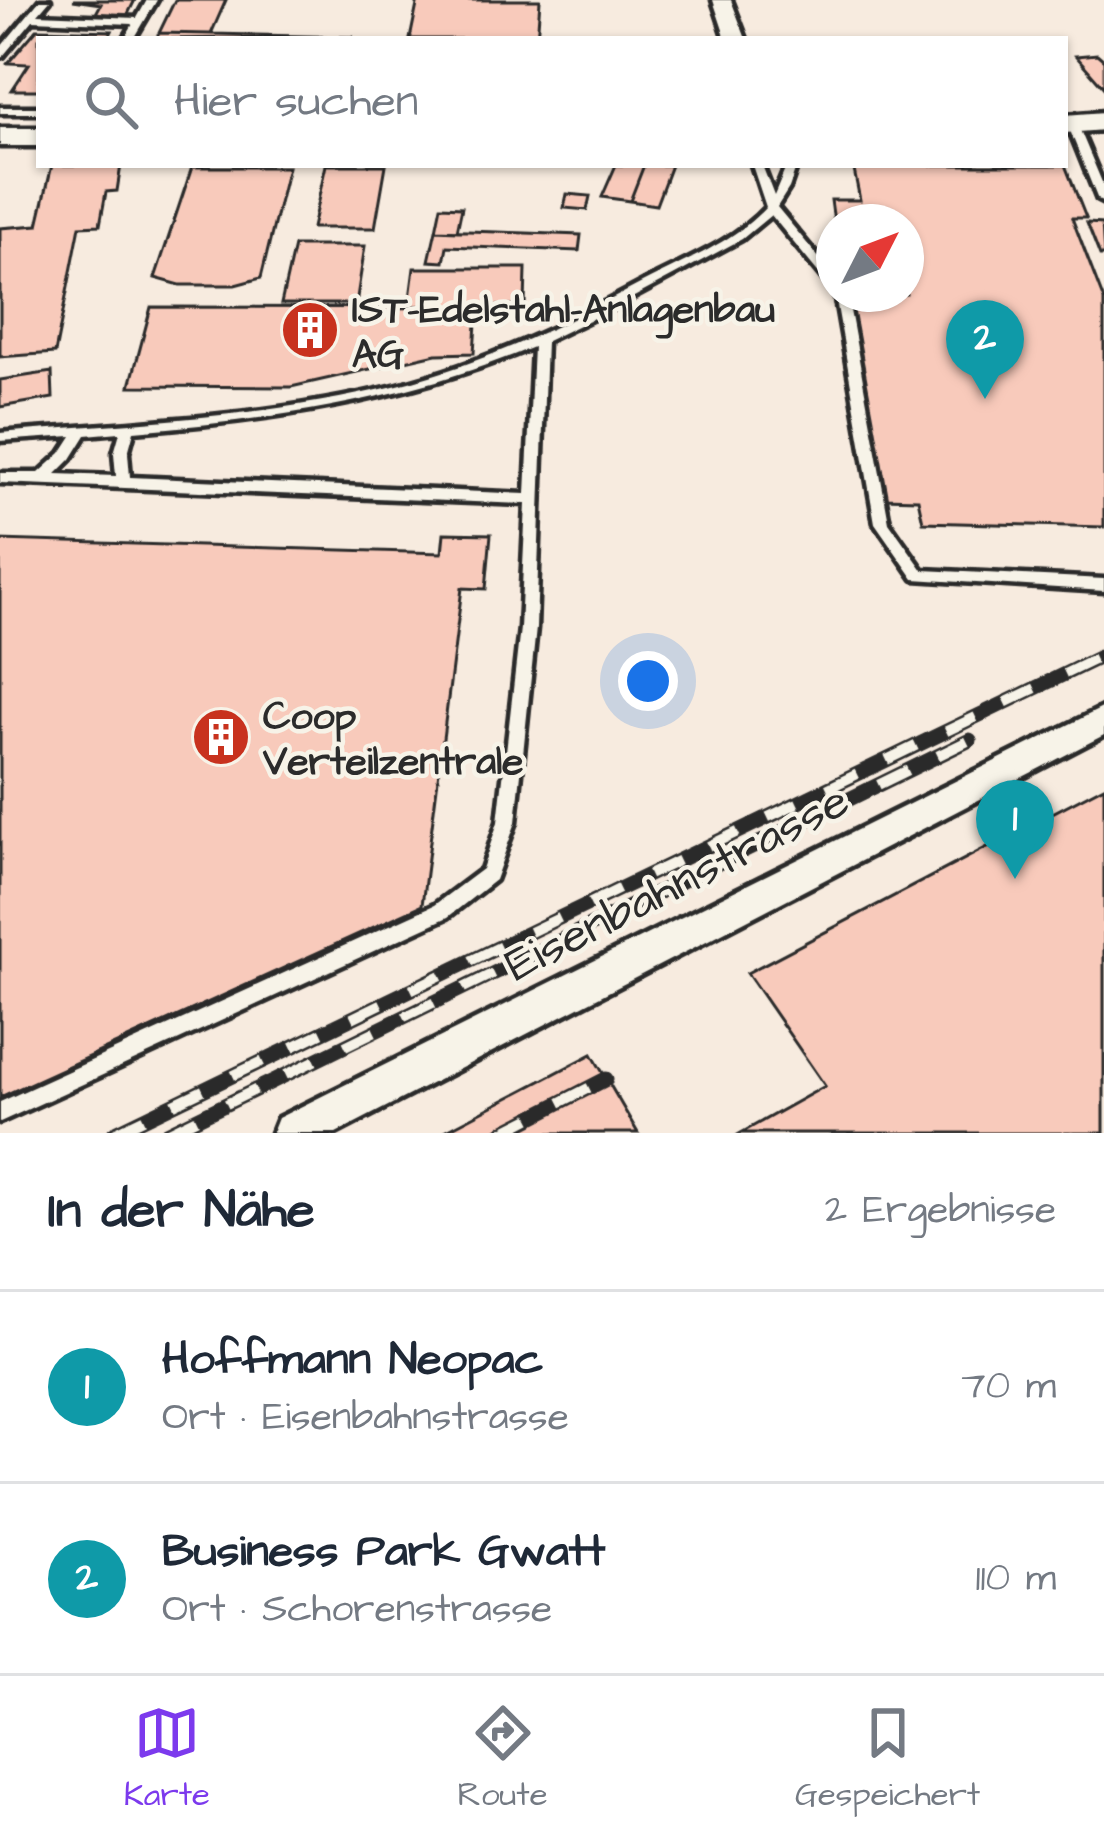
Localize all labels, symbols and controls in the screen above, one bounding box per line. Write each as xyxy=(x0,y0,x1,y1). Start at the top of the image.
search box xyxy=(36,36,1068,168)
icon: search xyxy=(78,69,144,135)
text: Hier suchen xyxy=(174,71,418,133)
north arrow xyxy=(816,204,924,312)
place label: IST-Edelstahl-Anlagenbau AG xyxy=(352,284,775,383)
building icon: IST-Edelstahl-Anlagenbau AG xyxy=(279,299,341,361)
pin: 2 xyxy=(946,300,1024,399)
your location xyxy=(618,651,678,711)
place label: Coop Verteilzentrale xyxy=(262,691,523,790)
building icon: Coop Verteilzentrale xyxy=(190,706,252,768)
street label: Eisenbahnstrasse xyxy=(494,769,860,999)
pin: 1 xyxy=(976,780,1054,879)
text: In der Nähe xyxy=(48,1176,315,1247)
text: 2 Ergebnisse xyxy=(825,1184,1056,1238)
text: Hoffmann Neopac xyxy=(162,1329,543,1391)
text: 1 xyxy=(85,1360,90,1414)
text: 70 m xyxy=(961,1360,1056,1414)
text: Ort · Eisenbahnstrasse xyxy=(162,1391,569,1445)
text: Business Park Gwatt xyxy=(162,1521,605,1583)
text: 2 xyxy=(76,1552,98,1606)
text: 110 m xyxy=(975,1552,1056,1606)
text: Ort · Schorenstrasse xyxy=(162,1583,552,1637)
tab: Karte xyxy=(124,1700,210,1818)
tab: Route xyxy=(458,1700,548,1818)
tab: Gespeichert xyxy=(795,1700,980,1818)

